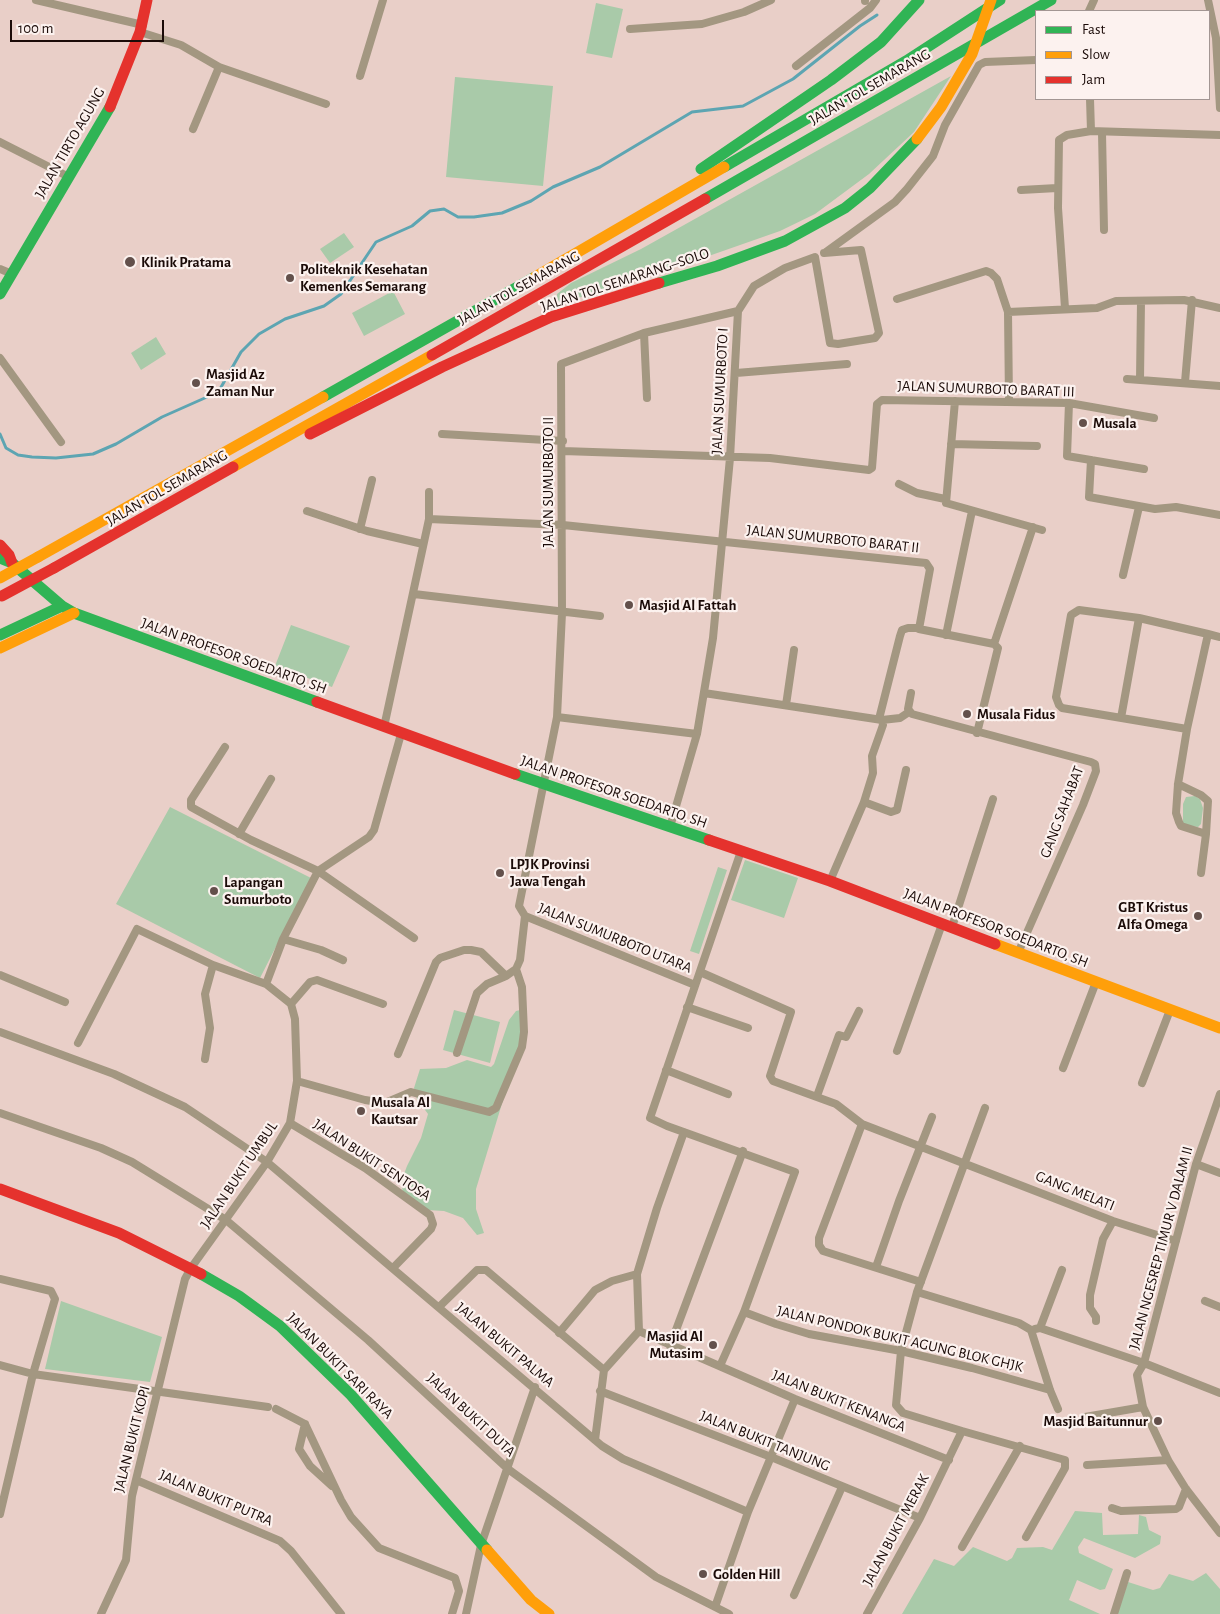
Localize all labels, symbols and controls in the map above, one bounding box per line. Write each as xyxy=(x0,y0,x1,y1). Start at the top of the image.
scale bar xyxy=(12,10,166,42)
legend xyxy=(1035,10,1210,100)
text: 100 m xyxy=(18,21,53,36)
text: Fast xyxy=(1082,22,1105,37)
street label: JALAN TOL SEMARANG xyxy=(806,45,934,129)
text: Slow xyxy=(1082,47,1110,62)
text: Jam xyxy=(1082,72,1105,87)
street label: JALAN TIRTO AGUNG xyxy=(31,85,109,201)
street label: JALAN TOL SEMARANG–SOLO xyxy=(539,244,711,316)
street label: JALAN TOL SEMARANG xyxy=(455,247,583,329)
place label: Klinik Pratama xyxy=(141,253,231,271)
marker: Klinik Pratama xyxy=(123,255,137,269)
place label: Politeknik Kesehatan Kemenkes Semarang xyxy=(300,260,428,295)
marker: Politeknik Kesehatan Kemenkes Semarang xyxy=(284,272,296,284)
street label: JALAN SUMURBOTO I xyxy=(708,327,732,455)
place label: Masjid Az Zaman Nur xyxy=(206,365,274,400)
marker: Masjid Az Zaman Nur xyxy=(190,377,202,389)
street label: JALAN SUMURBOTO BARAT III xyxy=(897,377,1075,401)
place label: Musala xyxy=(1093,414,1137,432)
street label: JALAN SUMURBOTO II xyxy=(539,417,557,547)
marker: Musala xyxy=(1077,417,1089,429)
street label: JALAN TOL SEMARANG xyxy=(103,446,231,530)
street label: JALAN SUMURBOTO BARAT II xyxy=(746,521,920,557)
place label: Masjid Al Fattah xyxy=(639,596,736,614)
marker: Masjid Al Fattah xyxy=(623,599,635,611)
street label: JALAN PROFESOR SOEDARTO, SH xyxy=(139,614,329,698)
place label: Musala Fidus xyxy=(977,705,1055,723)
marker: Musala Fidus xyxy=(961,708,973,720)
street label: JALAN PROFESOR SOEDARTO, SH xyxy=(518,752,710,832)
street label: GANG SAHABAT xyxy=(1036,763,1088,861)
place label: LPJK Provinsi Jawa Tengah xyxy=(510,855,590,890)
marker: LPJK Provinsi Jawa Tengah xyxy=(494,867,506,879)
place label: Lapangan Sumurboto xyxy=(224,873,292,908)
street label: JALAN PROFESOR SOEDARTO, SH xyxy=(901,884,1091,972)
marker: Lapangan Sumurboto xyxy=(208,885,220,897)
place label: GBT Kristus Alfa Omega xyxy=(1117,898,1188,933)
street label: JALAN SUMURBOTO UTARA xyxy=(535,899,695,977)
marker: GBT Kristus Alfa Omega xyxy=(1192,910,1204,922)
place label: Musala Al Kautsar xyxy=(371,1093,430,1128)
marker: Musala Al Kautsar xyxy=(355,1105,367,1117)
street label: JALAN BUKIT SENTOSA xyxy=(310,1115,434,1205)
street label: JALAN BUKIT UMBUL xyxy=(197,1118,281,1232)
street label: JALAN NGESREP TIMUR V DALAM II xyxy=(1125,1144,1197,1352)
street label: GANG MELATI xyxy=(1033,1167,1117,1215)
street label: JALAN BUKIT PALMA xyxy=(452,1299,558,1391)
street label: JALAN PONDOK BUKIT AGUNG BLOK GHJK xyxy=(775,1302,1025,1376)
street label: JALAN BUKIT SARI RAYA xyxy=(283,1309,397,1423)
place label: Masjid Al Mutasim xyxy=(647,1327,703,1362)
marker: Masjid Al Mutasim xyxy=(707,1339,719,1351)
street label: JALAN BUKIT KENANGA xyxy=(770,1366,908,1436)
street label: JALAN BUKIT DUTA xyxy=(423,1369,519,1461)
street label: JALAN BUKIT KOPI xyxy=(110,1384,154,1494)
street label: JALAN BUKIT TANJUNG xyxy=(697,1407,833,1475)
place label: Masjid Baitunnur xyxy=(1044,1412,1148,1430)
marker: Masjid Baitunnur xyxy=(1152,1415,1164,1427)
street label: JALAN BUKIT PUTRA xyxy=(156,1466,276,1530)
street label: JALAN BUKIT MERAK xyxy=(859,1471,933,1589)
place label: Golden Hill xyxy=(713,1565,780,1583)
marker: Golden Hill xyxy=(697,1568,709,1580)

